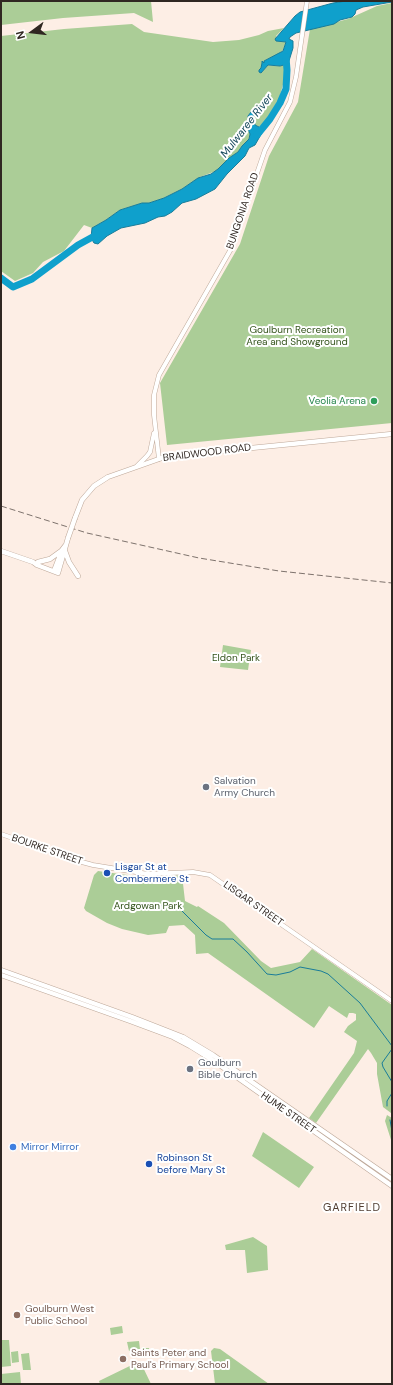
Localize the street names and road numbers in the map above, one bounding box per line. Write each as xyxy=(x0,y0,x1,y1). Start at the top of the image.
street label: BUNGONIA ROAD xyxy=(224,171,262,251)
street label: BRAIDWOOD ROAD xyxy=(162,442,252,464)
street label: BOURKE STREET xyxy=(10,832,84,868)
street label: LISGAR STREET xyxy=(221,879,285,929)
street label: HUME STREET xyxy=(258,1090,318,1136)

